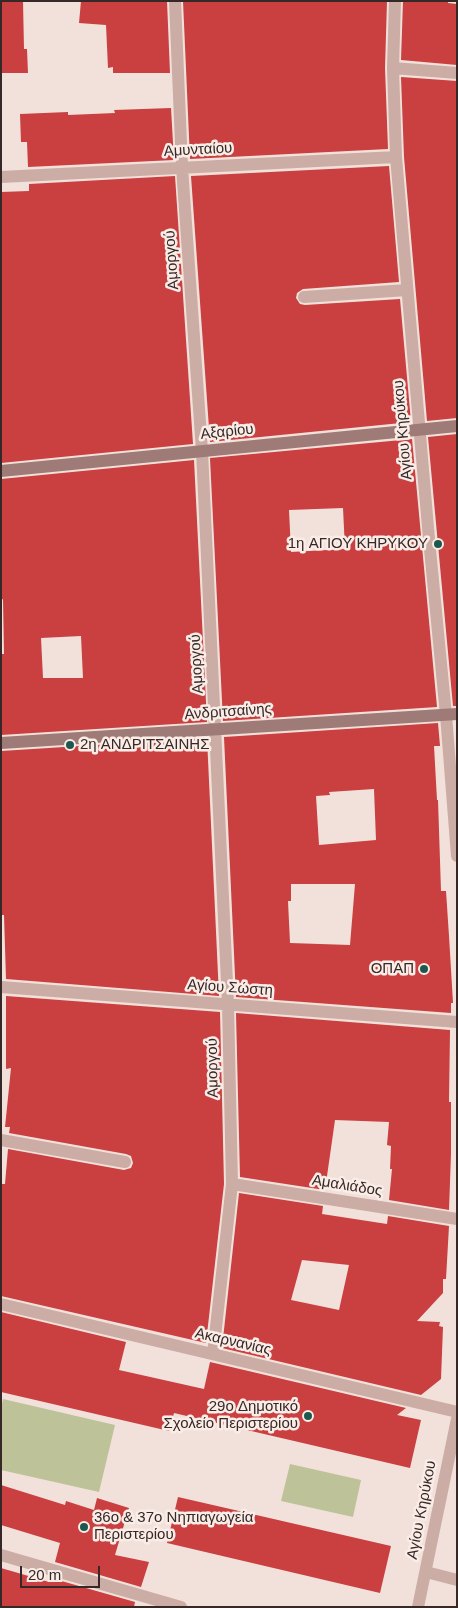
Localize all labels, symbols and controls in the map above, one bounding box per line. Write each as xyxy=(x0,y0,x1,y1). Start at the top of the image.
street label: Αμυνταίου xyxy=(163,139,233,161)
street label: Αμοργού xyxy=(161,230,183,290)
street label: Αγίου Κηρύκου xyxy=(390,379,416,481)
street label: Αξαρίου xyxy=(200,420,254,444)
place label: 1η ΑΓΙΟΥ ΚΗΡΥΚΟΥ xyxy=(288,535,428,553)
marker: 1η ΑΓΙΟΥ ΚΗΡΥΚΟΥ xyxy=(432,538,444,550)
street label: Αμοργού xyxy=(186,634,208,694)
street label: Ανδριτσαίνης xyxy=(184,700,272,724)
place label: 2η ΑΝΔΡΙΤΣΑΙΝΗΣ xyxy=(80,736,209,754)
marker: 2η ΑΝΔΡΙΤΣΑΙΝΗΣ xyxy=(64,739,76,751)
place label: ΟΠΑΠ xyxy=(371,960,414,978)
marker: ΟΠΑΠ xyxy=(418,963,430,975)
street label: Αγίου Σώστη xyxy=(187,976,273,1000)
street label: Αμοργού xyxy=(203,1038,223,1098)
street label: Αμαλιάδος xyxy=(311,1172,383,1200)
street label: Ακαρνανίας xyxy=(193,1325,273,1359)
place label: 29o Δημοτικό Σχολείο Περιστερίου xyxy=(164,1398,298,1433)
marker: 29o Δημοτικό Σχολείο Περιστερίου xyxy=(302,1410,314,1422)
street label: Αγίου Κηρύκου xyxy=(404,1459,440,1561)
place label: 36ο & 37ο Νηπιαγωγεία Περιστερίου xyxy=(94,1509,253,1544)
marker: 36ο & 37ο Νηπιαγωγεία Περιστερίου xyxy=(78,1521,90,1533)
scale bar xyxy=(22,1556,102,1588)
text: 20 m xyxy=(28,1566,61,1583)

